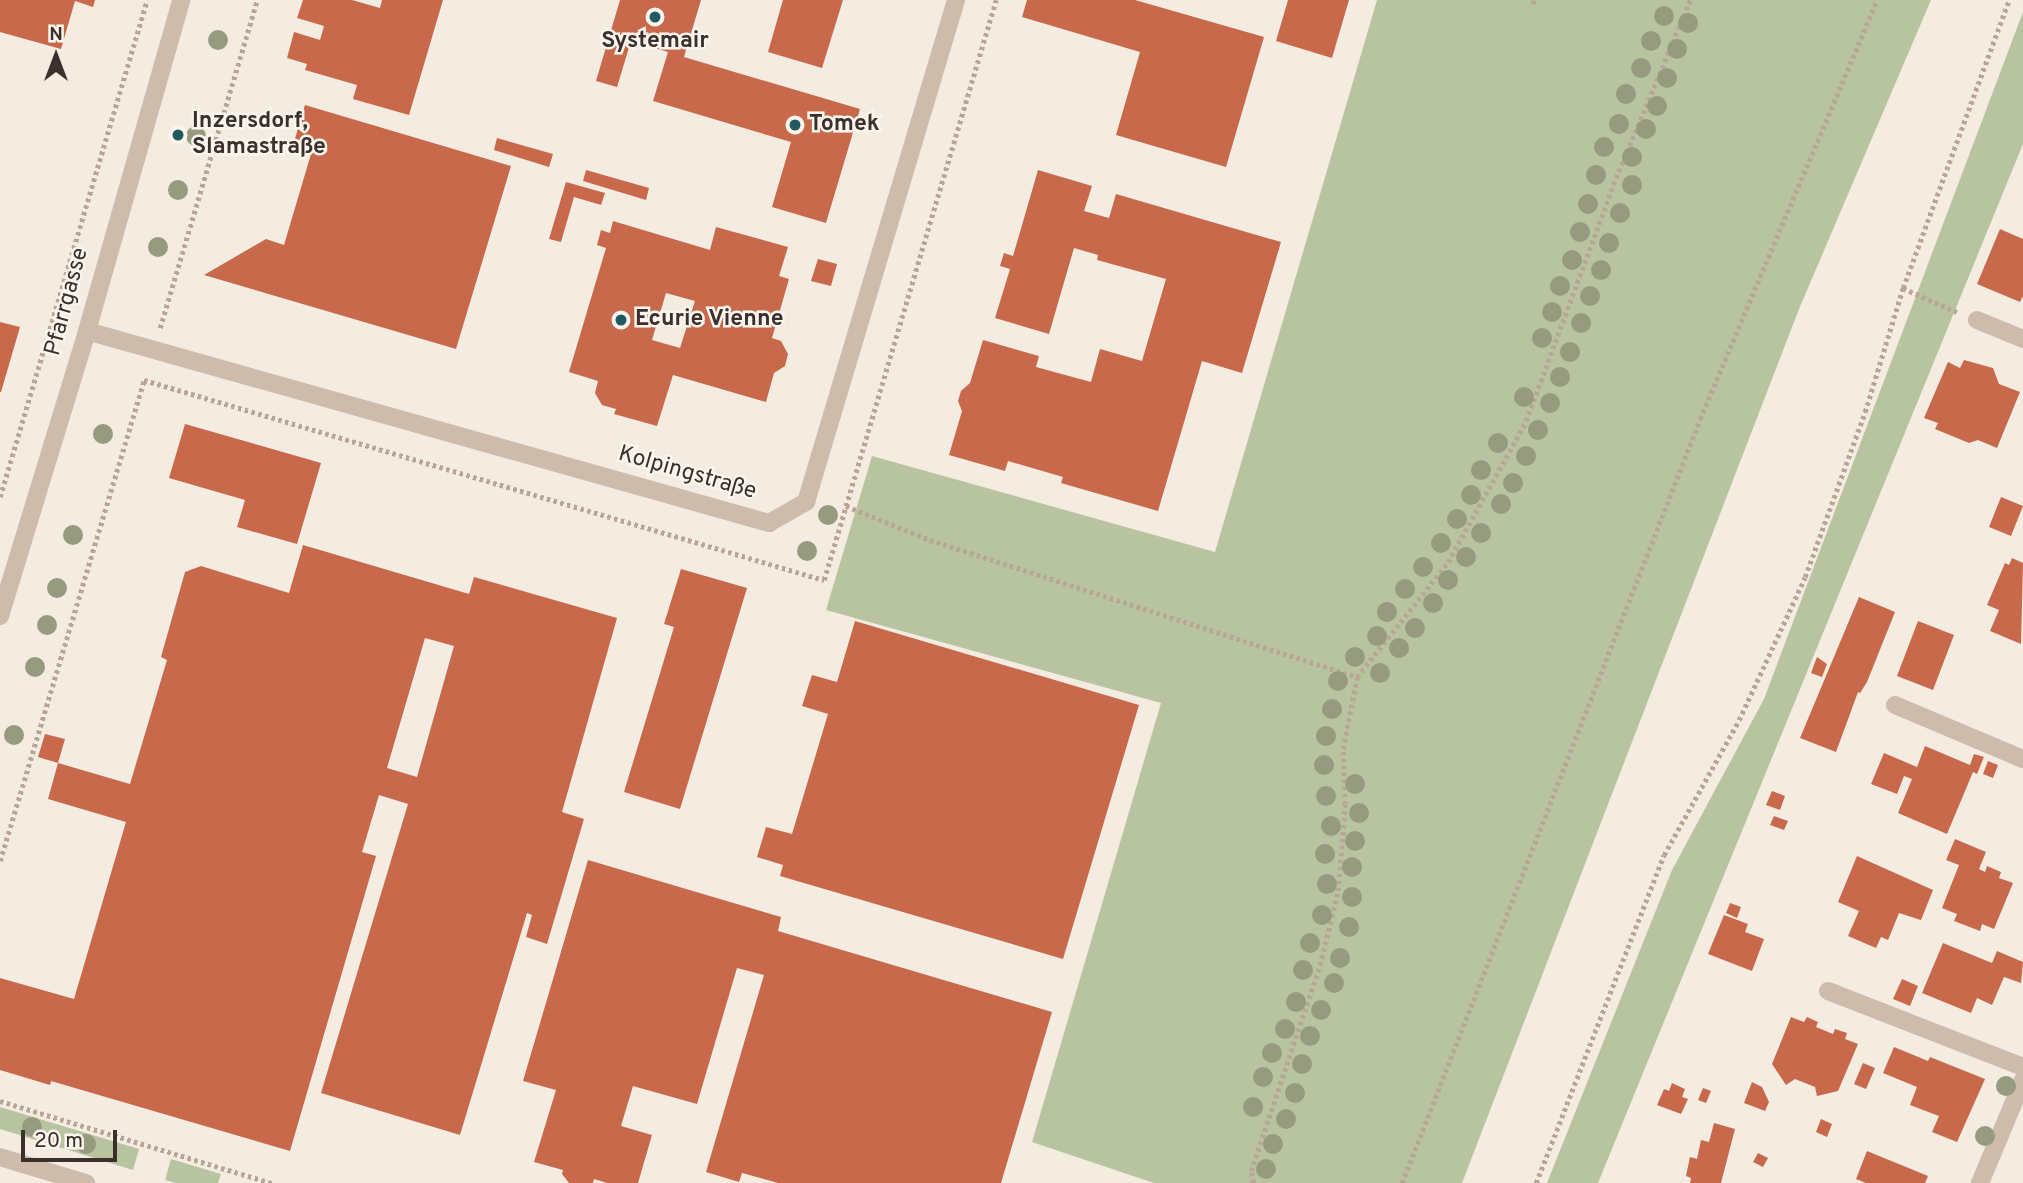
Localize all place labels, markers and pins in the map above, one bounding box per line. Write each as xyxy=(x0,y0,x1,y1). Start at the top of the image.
marker: Systemair xyxy=(647,9,663,25)
place label: Systemair xyxy=(601,28,709,56)
place label: Inzersdorf, Slamastraße xyxy=(192,108,326,162)
place label: Tomek xyxy=(809,111,880,139)
marker: Tomek xyxy=(787,117,803,133)
marker: Inzersdorf, Slamastraße xyxy=(170,127,186,143)
place label: Ecurie Vienne xyxy=(635,306,784,334)
marker: Ecurie Vienne xyxy=(613,312,629,328)

